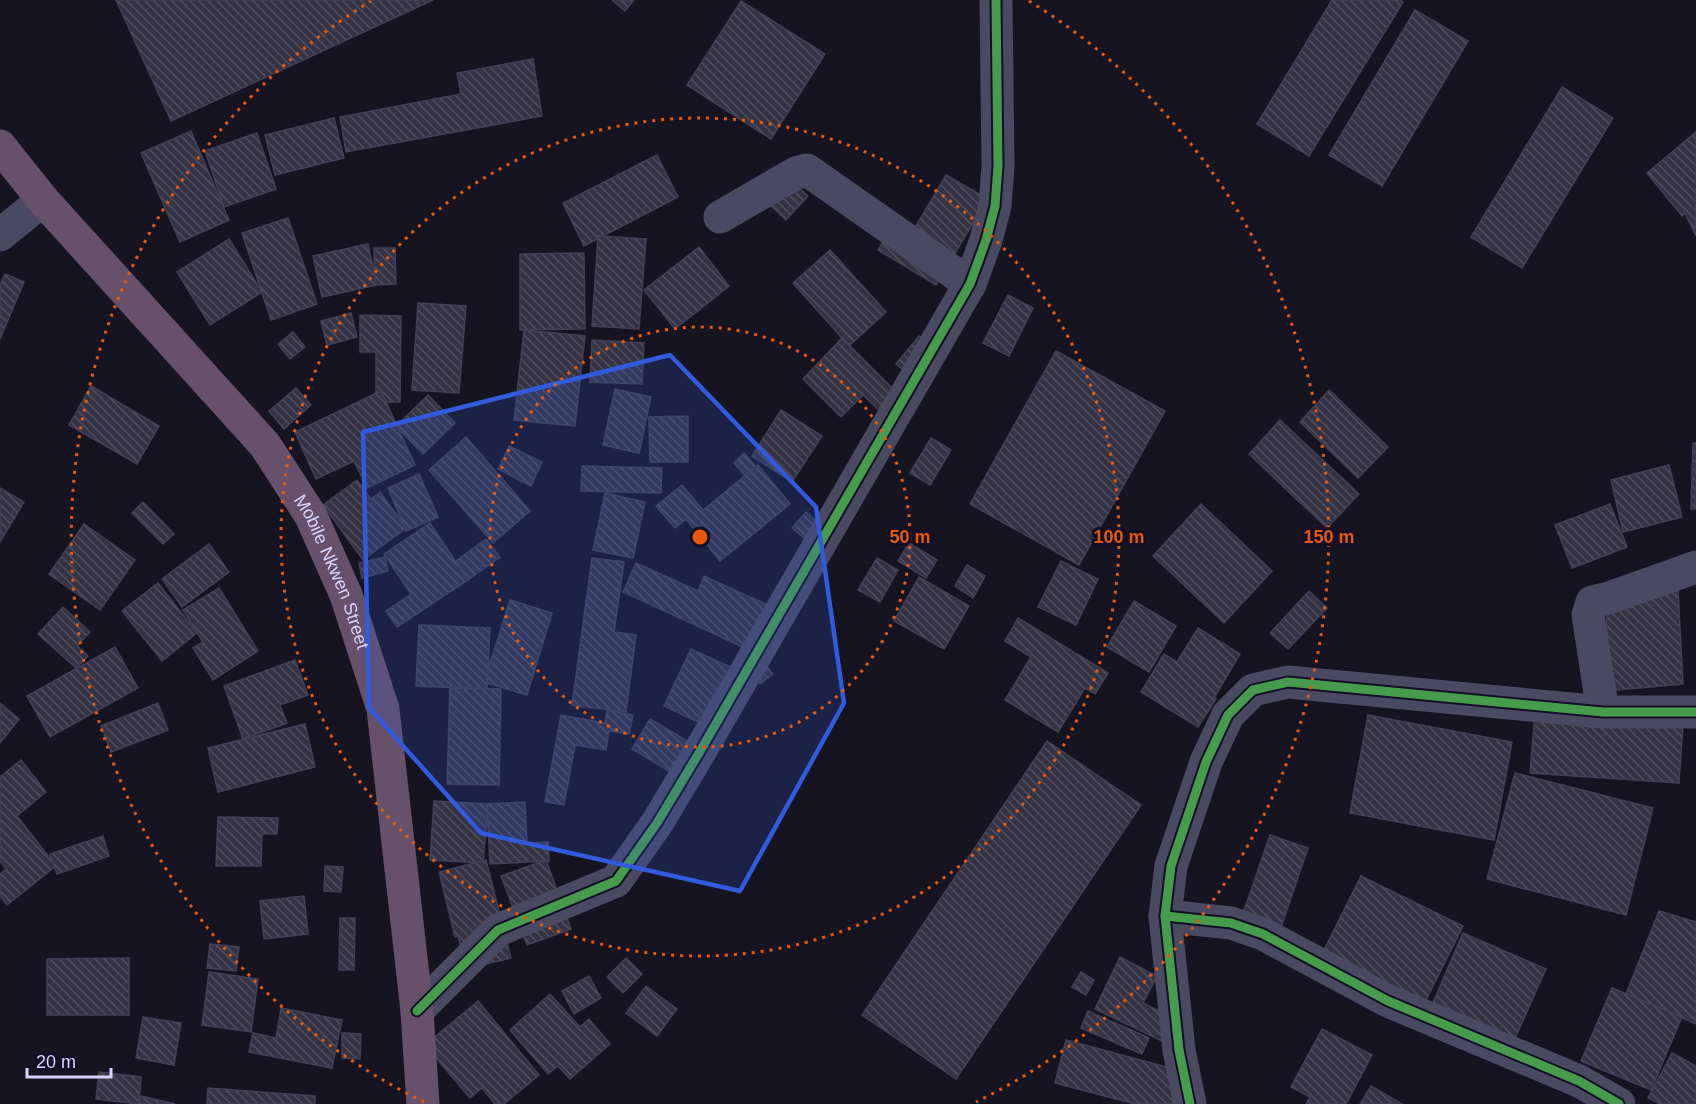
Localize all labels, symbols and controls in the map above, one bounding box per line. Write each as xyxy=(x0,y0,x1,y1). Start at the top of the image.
street label: Mobile Nkwen Street xyxy=(290,491,373,652)
centre of rings xyxy=(690,527,710,547)
text: 50 m xyxy=(889,527,931,547)
text: 100 m xyxy=(1093,527,1145,547)
text: 150 m xyxy=(1303,527,1355,547)
scale bar xyxy=(27,1041,111,1079)
text: 20 m xyxy=(36,1052,76,1072)

